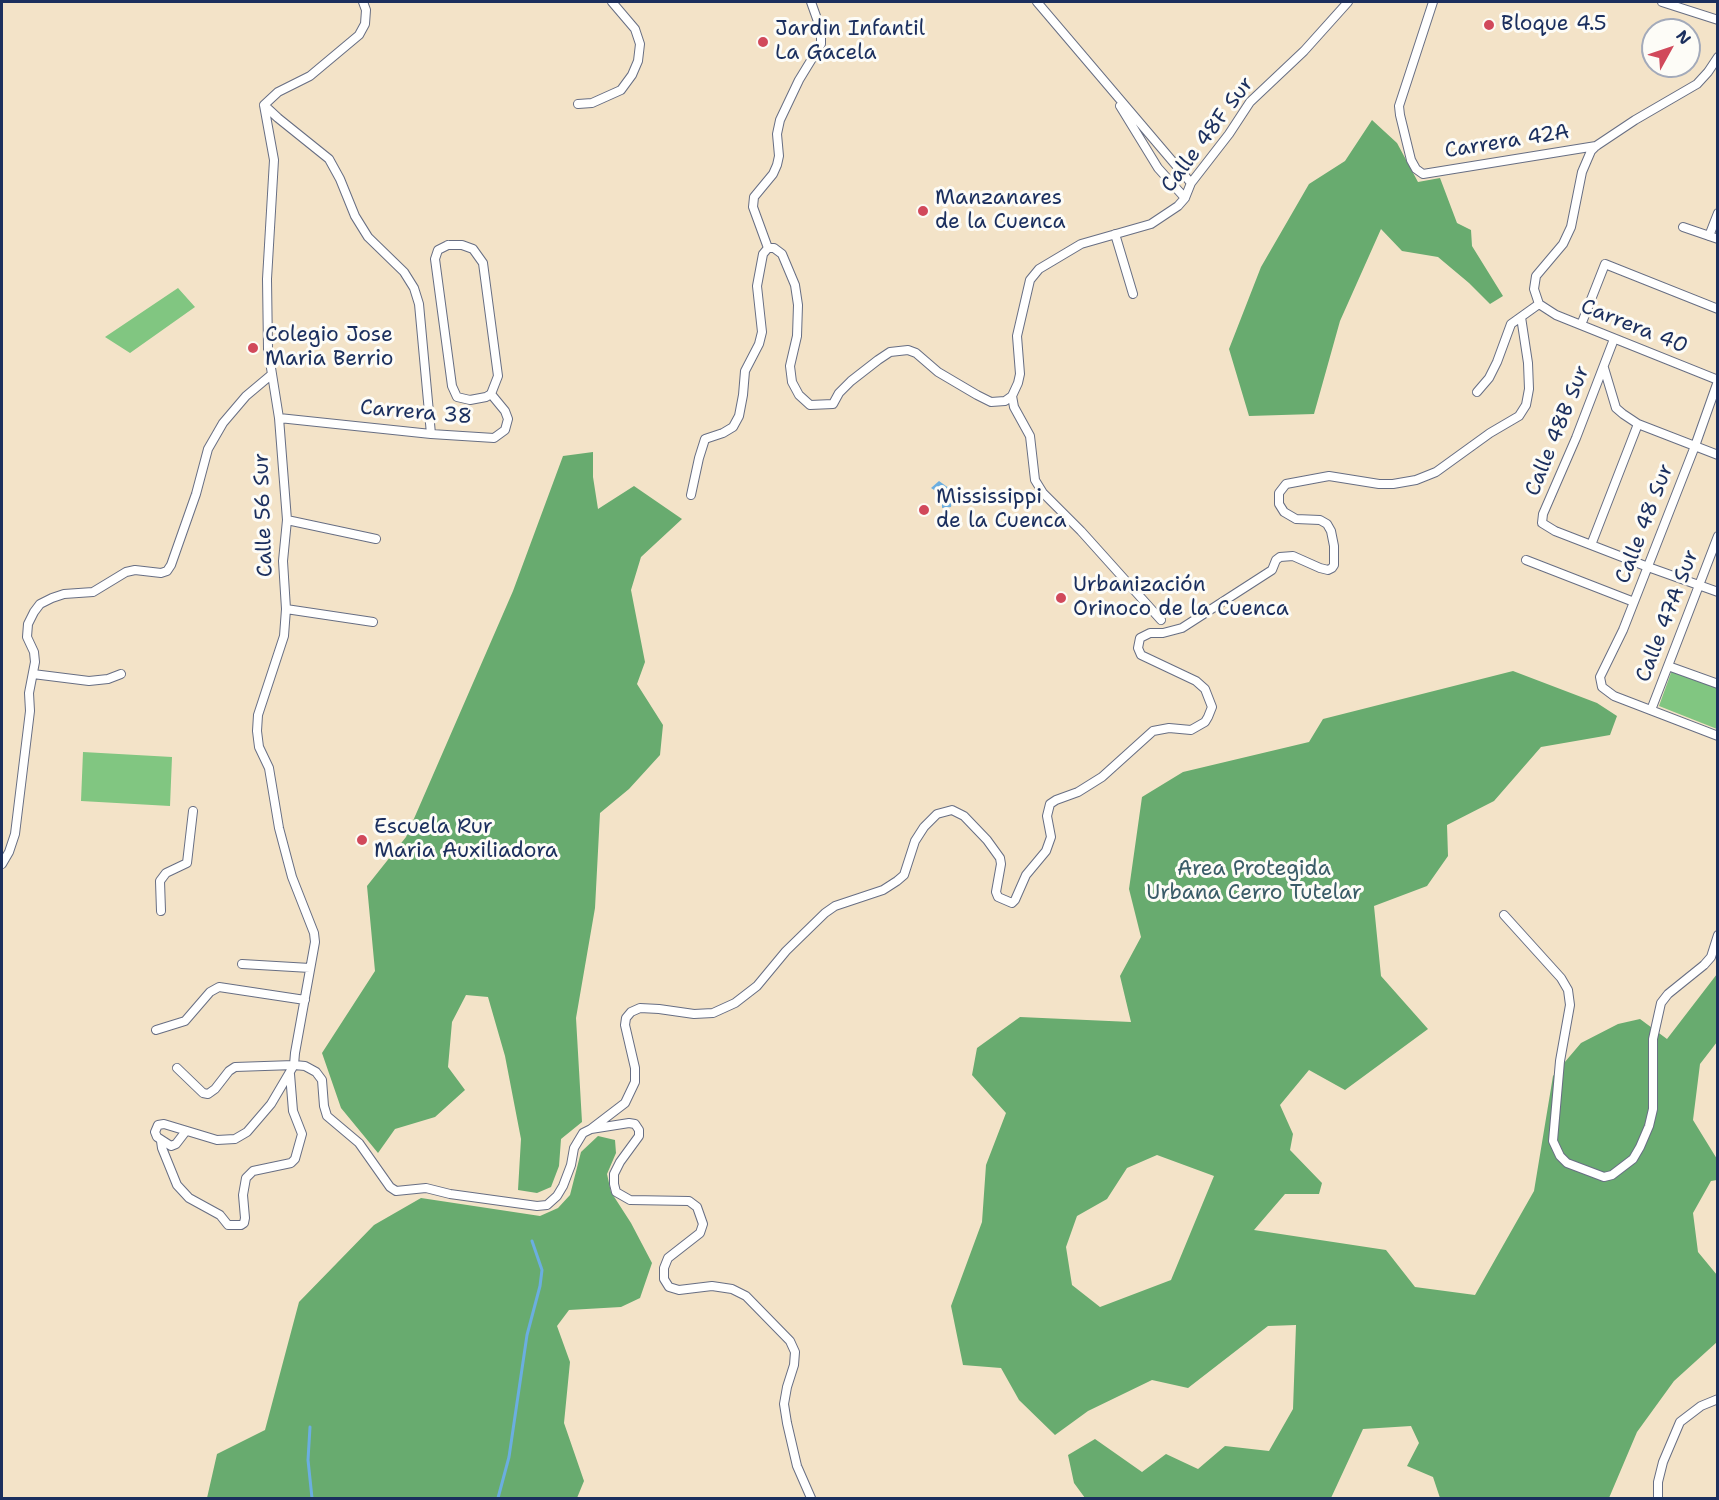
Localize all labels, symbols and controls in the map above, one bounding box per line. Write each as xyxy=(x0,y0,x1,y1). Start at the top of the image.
place label: Bloque 4.5 xyxy=(1501,12,1607,38)
place label: Jardin Infantil La Gacela xyxy=(775,17,925,67)
marker: Bloque 4.5 xyxy=(1482,18,1496,32)
north arrow xyxy=(1641,18,1701,78)
text: N xyxy=(1672,26,1696,49)
marker: Jardin Infantil La Gacela xyxy=(756,35,770,49)
street label: Calle 48F Sur xyxy=(1156,72,1260,198)
street label: Carrera 42A xyxy=(1443,120,1571,164)
place label: Manzanares de la Cuenca xyxy=(935,186,1066,236)
marker: Manzanares de la Cuenca xyxy=(916,204,930,218)
street label: Carrera 40 xyxy=(1577,294,1691,360)
place label: Colegio Jose Maria Berrio xyxy=(265,323,393,373)
marker: Colegio Jose Maria Berrio xyxy=(246,341,260,355)
street label: Calle 48B Sur xyxy=(1520,362,1596,500)
street label: Carrera 38 xyxy=(359,396,473,430)
street label: Calle 56 Sur xyxy=(249,452,279,578)
street label: Calle 48 Sur xyxy=(1611,461,1679,587)
place label: Mississippi de la Cuenca xyxy=(936,485,1067,535)
marker: Mississippi de la Cuenca xyxy=(917,503,931,517)
street label: Calle 47A Sur xyxy=(1631,546,1705,686)
place label: Urbanización Orinoco de la Cuenca xyxy=(1073,573,1289,623)
marker: Urbanización Orinoco de la Cuenca xyxy=(1054,591,1068,605)
place label: Escuela Rur Maria Auxiliadora xyxy=(374,815,558,865)
marker: Escuela Rur Maria Auxiliadora xyxy=(355,833,369,847)
park label: Area Protegida Urbana Cerro Tutelar xyxy=(1146,857,1362,907)

